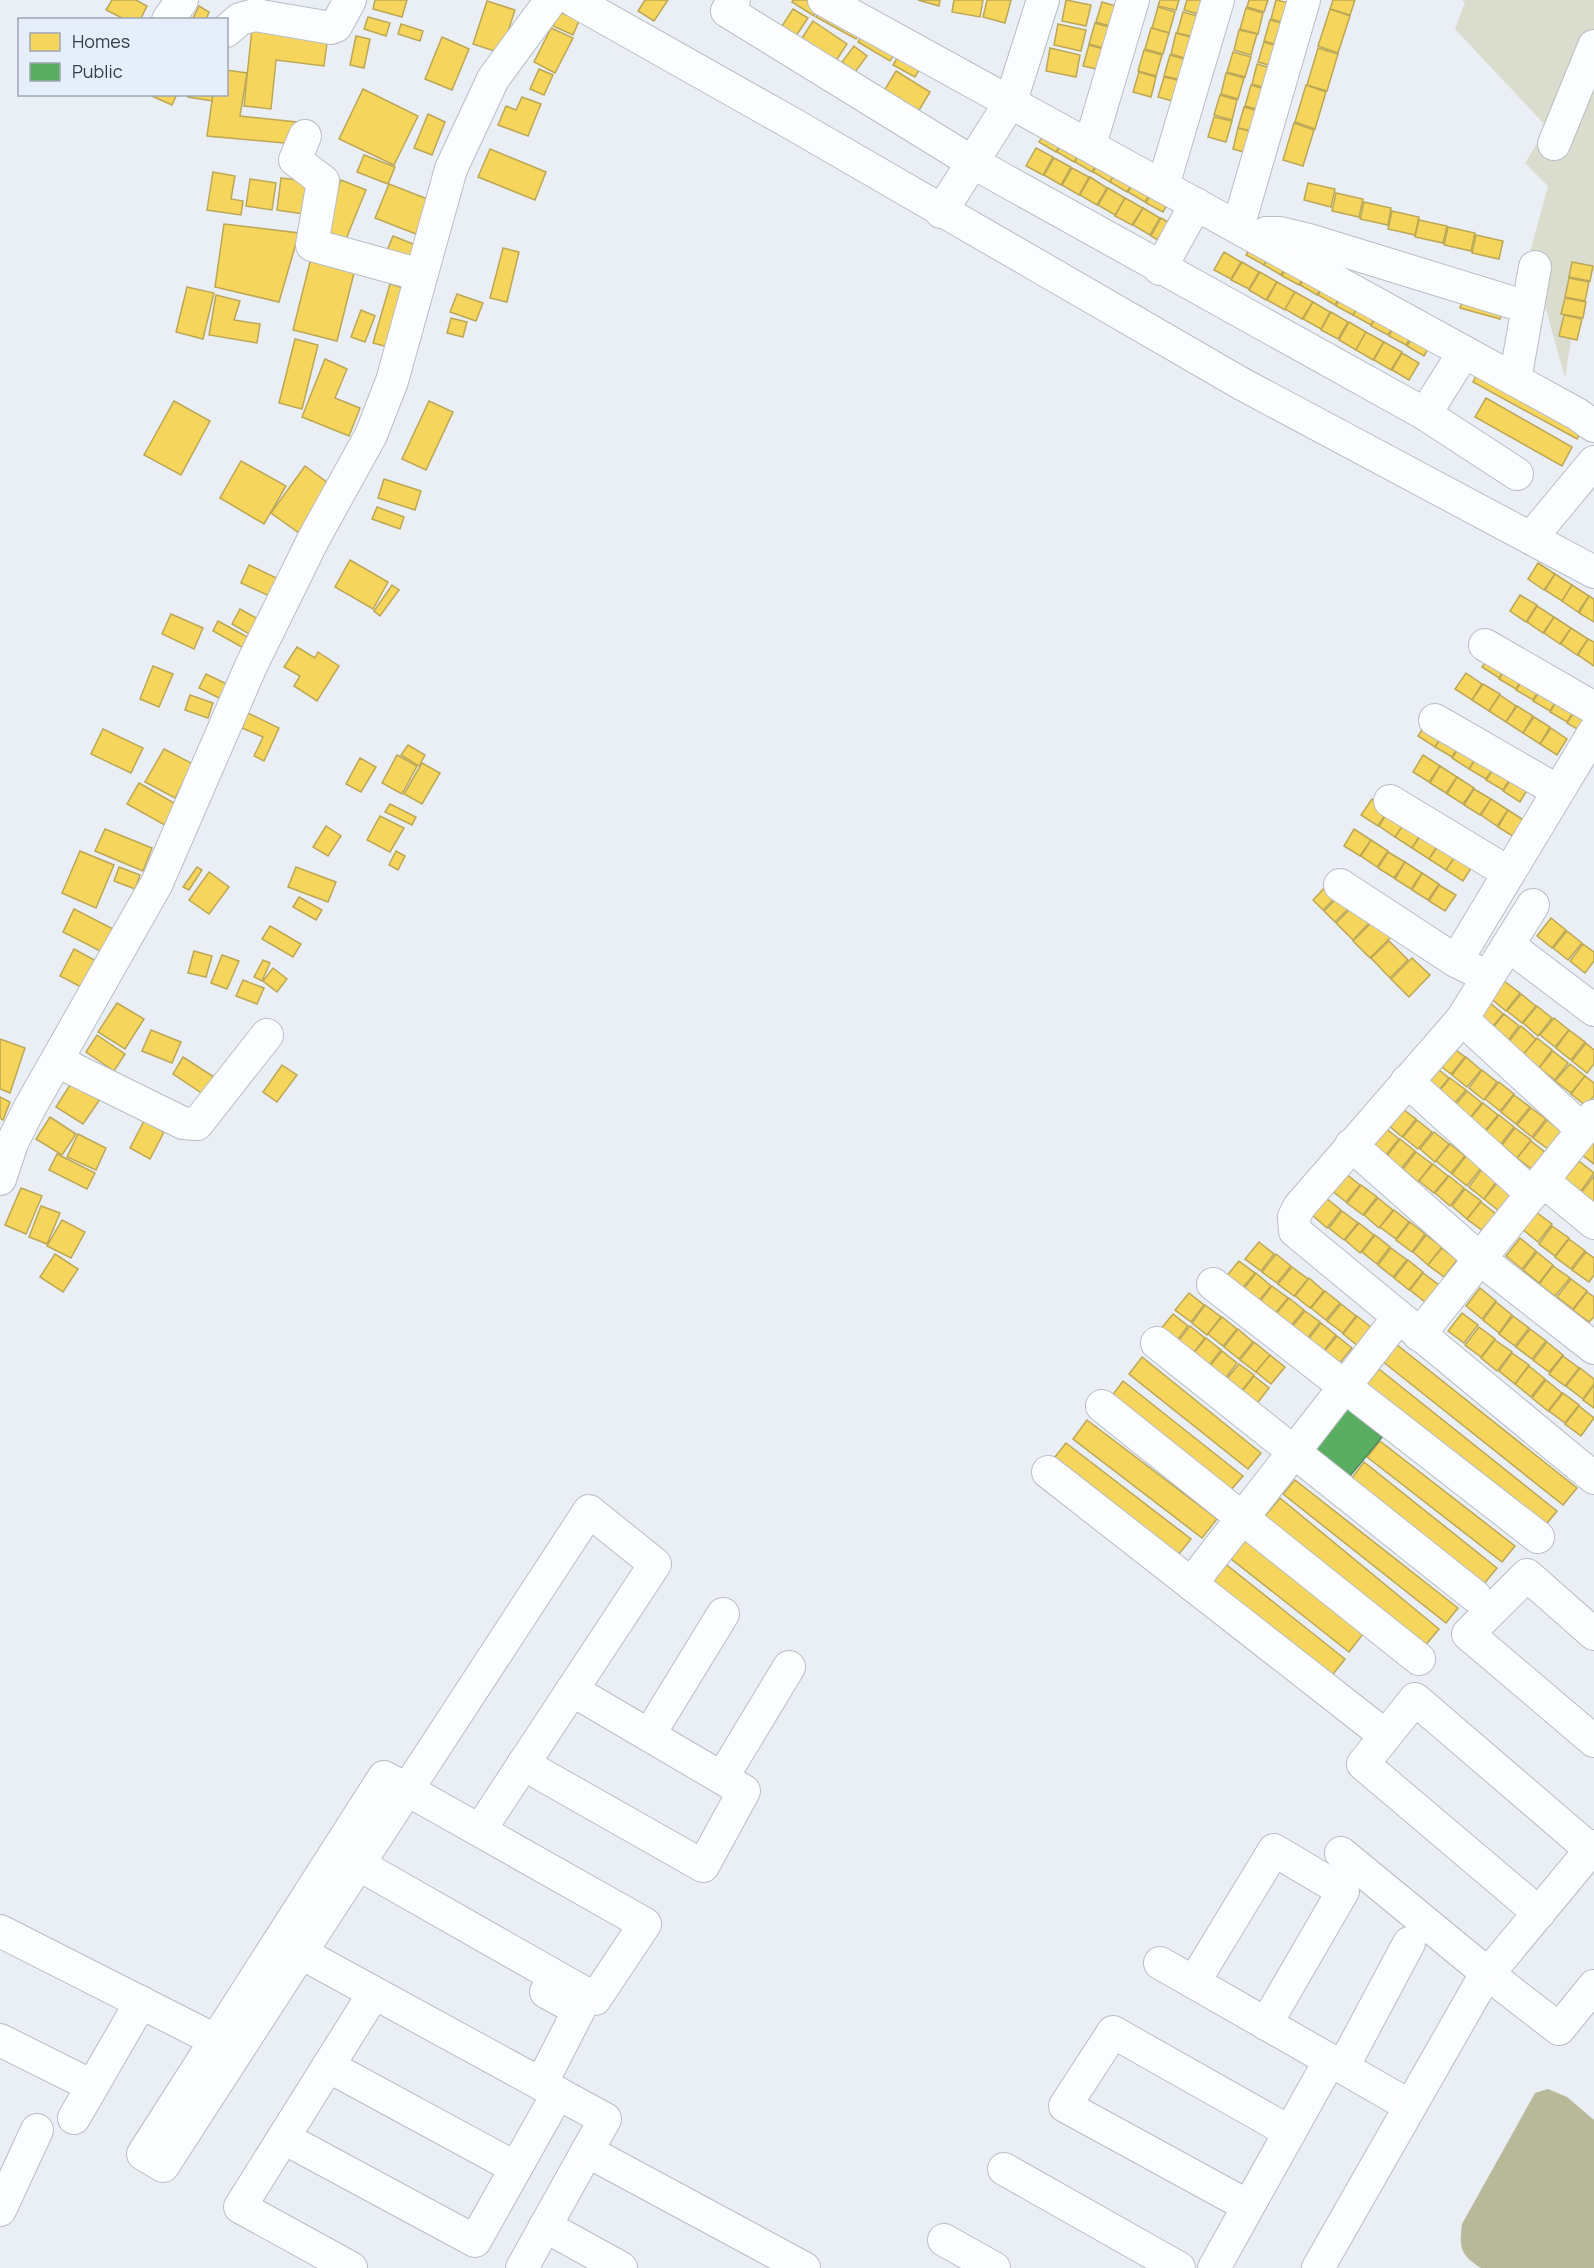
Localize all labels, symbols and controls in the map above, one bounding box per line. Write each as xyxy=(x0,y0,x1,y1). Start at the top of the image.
legend xyxy=(18,18,228,96)
text: Homes xyxy=(72,29,130,53)
text: Public xyxy=(72,59,123,83)

